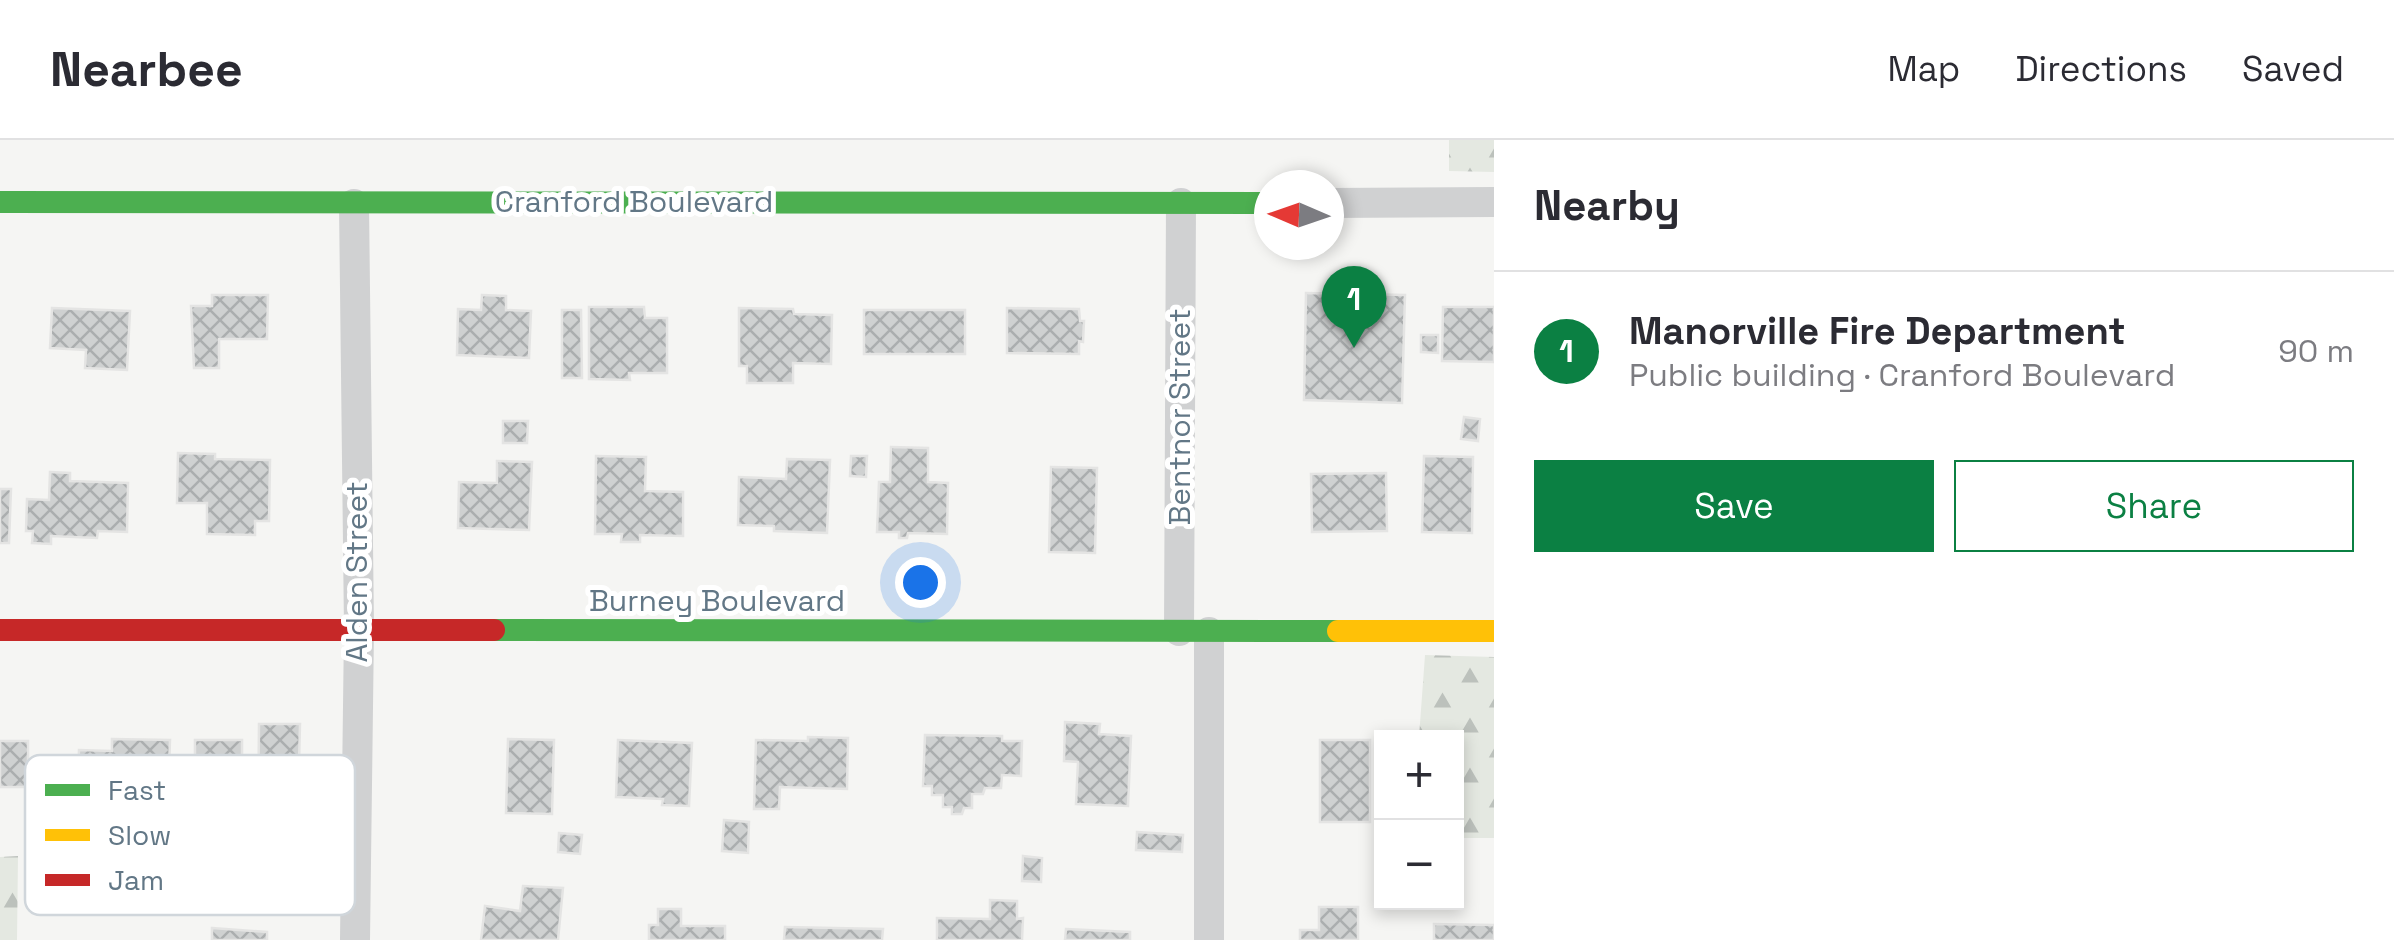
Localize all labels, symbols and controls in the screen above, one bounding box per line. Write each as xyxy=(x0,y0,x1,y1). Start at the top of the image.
text: Nearbee xyxy=(50,39,243,100)
text: Map xyxy=(1887,47,1960,91)
text: Directions xyxy=(2015,47,2187,91)
text: Saved xyxy=(2242,47,2344,91)
north arrow xyxy=(1254,170,1344,260)
text: Nearby xyxy=(1534,179,1680,232)
street label: Cranford Boulevard xyxy=(495,182,773,221)
pin: 1 xyxy=(1322,266,1386,348)
text: Manorville Fire Department xyxy=(1629,307,2126,355)
street label: Bentnor Street xyxy=(1160,309,1199,525)
text: 1 xyxy=(1559,331,1574,371)
text: 90 m xyxy=(2278,331,2354,371)
text: Public building · Cranford Boulevard xyxy=(1629,355,2175,395)
button: Save xyxy=(1534,460,1934,552)
button: Share xyxy=(1954,460,2354,552)
street label: Alden Street xyxy=(337,481,376,663)
your location xyxy=(895,557,946,608)
street label: Burney Boulevard xyxy=(589,581,845,620)
map controls xyxy=(1374,730,1464,910)
button: + xyxy=(1374,730,1464,820)
legend xyxy=(25,755,355,915)
text: Fast xyxy=(108,772,166,808)
text: Slow xyxy=(108,817,171,853)
button: − xyxy=(1374,820,1464,910)
text: Jam xyxy=(108,862,164,898)

